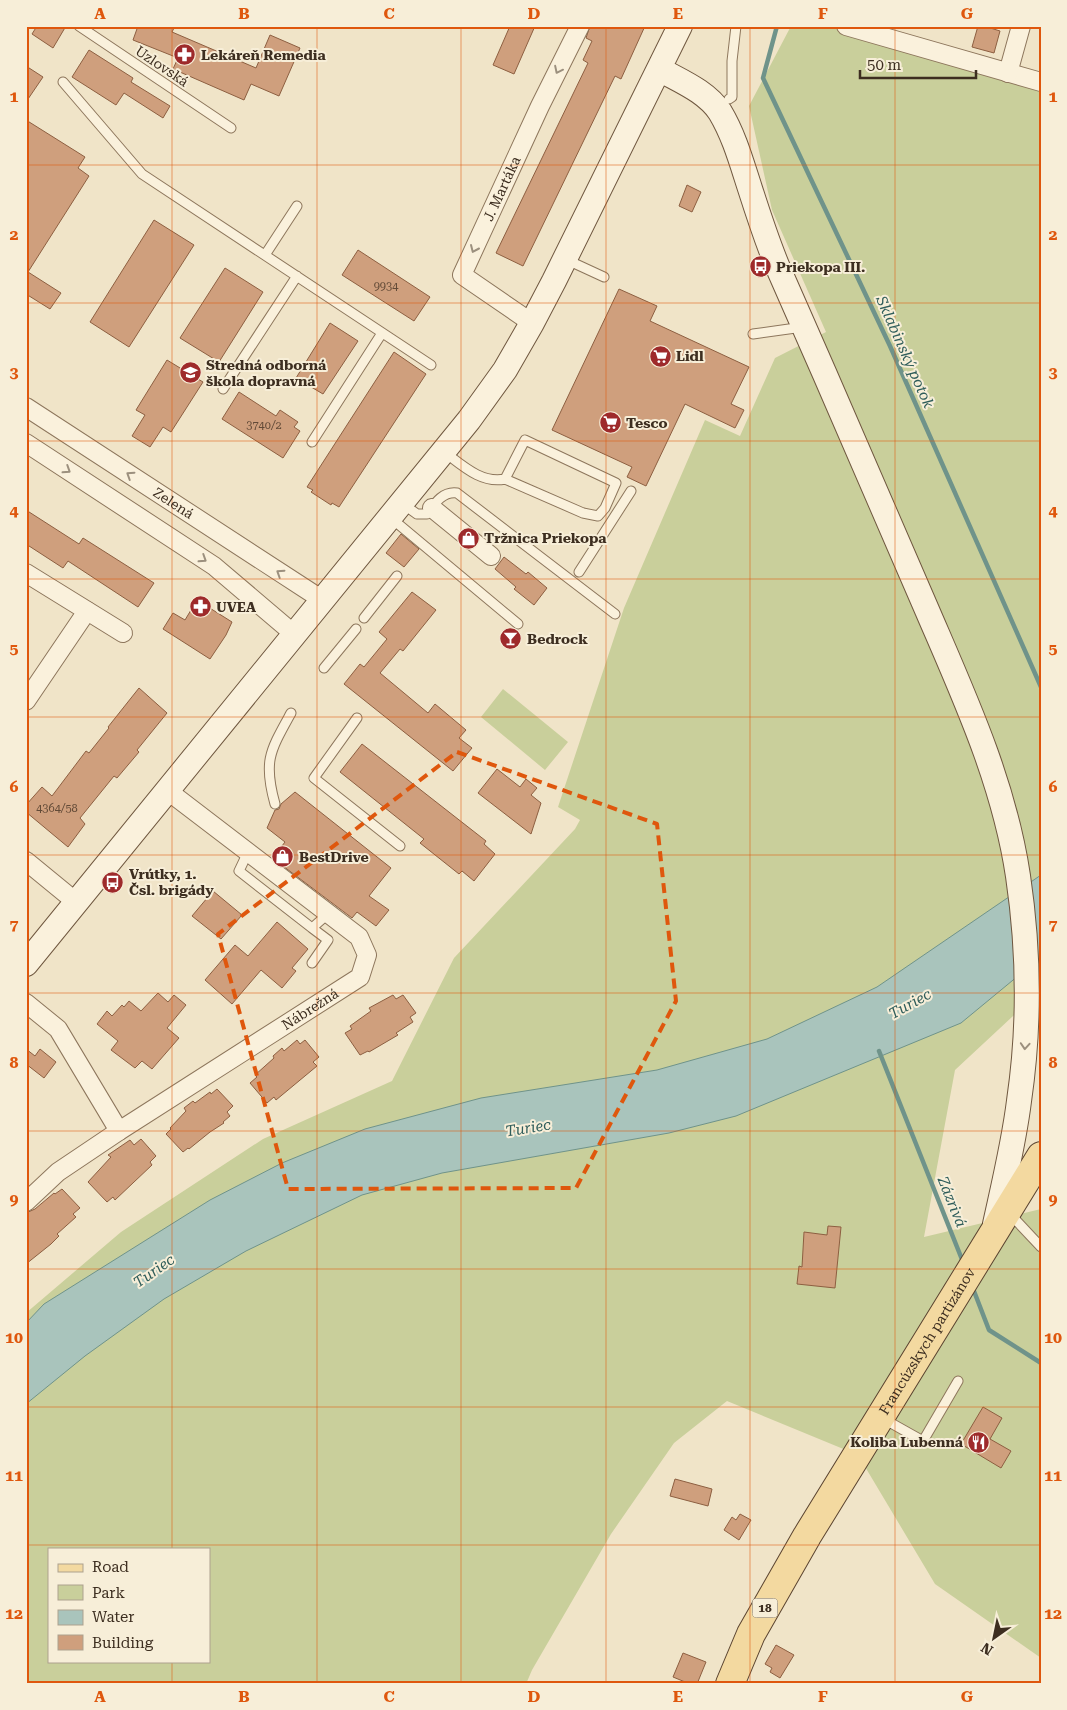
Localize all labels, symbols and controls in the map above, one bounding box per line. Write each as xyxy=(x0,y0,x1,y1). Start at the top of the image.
text: A xyxy=(94,4,106,23)
text: B xyxy=(238,4,250,23)
text: C xyxy=(383,4,395,23)
text: D xyxy=(528,4,541,23)
text: E xyxy=(673,4,683,23)
text: F xyxy=(818,4,828,23)
text: G xyxy=(961,4,974,23)
street label: Uzlovská xyxy=(132,42,192,90)
pharmacy icon: Lekáreň Remedia xyxy=(173,43,197,67)
place label: Lekáreň Remedia xyxy=(201,47,326,63)
scale bar xyxy=(860,48,976,80)
text: 50 m xyxy=(867,56,902,74)
one-way arrow xyxy=(554,65,564,74)
text: 1 xyxy=(10,87,19,106)
text: 1 xyxy=(1049,87,1058,106)
street label: J. Martáka xyxy=(480,153,524,224)
text: 2 xyxy=(10,225,19,244)
text: 2 xyxy=(1049,225,1058,244)
one-way arrow xyxy=(469,244,480,253)
bus stop icon: Priekopa III. xyxy=(748,255,772,279)
place label: Priekopa III. xyxy=(776,259,865,275)
house number: 9934 xyxy=(374,280,399,293)
water label: Sklabinský potok xyxy=(872,292,938,412)
supermarket icon: Lidl xyxy=(648,344,672,368)
place label: Lidl xyxy=(676,348,704,364)
place label: Stredná odborná škola dopravná xyxy=(206,357,327,389)
school or university icon: Stredná odborná škola dopravná xyxy=(178,361,202,385)
text: 3 xyxy=(10,363,19,382)
text: 3 xyxy=(1049,363,1058,382)
supermarket icon: Tesco xyxy=(598,411,622,435)
place label: Tesco xyxy=(626,415,668,431)
house number: 3740/2 xyxy=(246,419,282,432)
one-way arrow xyxy=(61,464,71,473)
one-way arrow xyxy=(126,471,135,481)
street label: Zelená xyxy=(150,484,197,522)
text: 4 xyxy=(10,501,19,520)
text: 4 xyxy=(1049,501,1058,520)
shop icon: Tržnica Priekopa xyxy=(456,526,480,550)
place label: Tržnica Priekopa xyxy=(484,530,607,546)
one-way arrow xyxy=(197,553,207,562)
one-way arrow xyxy=(277,570,286,579)
pharmacy icon: UVEA xyxy=(188,595,212,619)
place label: UVEA xyxy=(216,599,256,615)
bar icon: Bedrock xyxy=(499,627,523,651)
place label: Bedrock xyxy=(527,631,588,647)
text: 5 xyxy=(10,639,19,658)
text: 5 xyxy=(1049,639,1058,658)
text: 6 xyxy=(10,777,19,796)
text: 6 xyxy=(1049,777,1058,796)
house number: 4364/58 xyxy=(36,802,78,815)
shop icon: BestDrive xyxy=(271,845,295,869)
place label: BestDrive xyxy=(299,849,369,865)
place label: Vrútky, 1. Čsl. brigády xyxy=(129,866,214,898)
bus stop icon: Vrútky, 1. Čsl. brigády xyxy=(101,870,125,894)
text: 7 xyxy=(10,915,19,934)
text: 7 xyxy=(1049,915,1058,934)
street label: Nábrežná xyxy=(279,985,342,1033)
water label: Turiec xyxy=(886,985,935,1023)
one-way arrow xyxy=(1019,1042,1030,1050)
text: 8 xyxy=(10,1053,19,1072)
text: 8 xyxy=(1049,1053,1058,1072)
water label: Turiec xyxy=(504,1116,552,1140)
water label: Zázrivá xyxy=(933,1173,970,1230)
text: 9 xyxy=(10,1190,19,1209)
text: 9 xyxy=(1049,1190,1058,1209)
water label: Turiec xyxy=(130,1250,178,1292)
street label: Francúzskych partizánov xyxy=(876,1264,979,1417)
text: 10 xyxy=(5,1328,23,1347)
text: 10 xyxy=(1044,1328,1062,1347)
restaurant icon: Koliba Lubenná xyxy=(967,1430,991,1454)
place label: Koliba Lubenná xyxy=(850,1434,964,1450)
text: 11 xyxy=(5,1466,23,1485)
text: 11 xyxy=(1044,1466,1062,1485)
legend xyxy=(48,1548,210,1662)
text: Road xyxy=(92,1558,129,1576)
text: Park xyxy=(92,1584,126,1602)
road number: 18 xyxy=(752,1599,778,1618)
text: 12 xyxy=(5,1604,23,1623)
text: 12 xyxy=(1044,1604,1062,1623)
text: Water xyxy=(92,1608,134,1626)
north arrow xyxy=(970,1612,1020,1662)
text: Building xyxy=(92,1634,154,1652)
text: N xyxy=(978,1639,996,1659)
text: A xyxy=(94,1687,106,1706)
text: B xyxy=(238,1687,250,1706)
text: C xyxy=(383,1687,395,1706)
text: D xyxy=(528,1687,541,1706)
text: E xyxy=(673,1687,683,1706)
text: F xyxy=(818,1687,828,1706)
text: G xyxy=(961,1687,974,1706)

